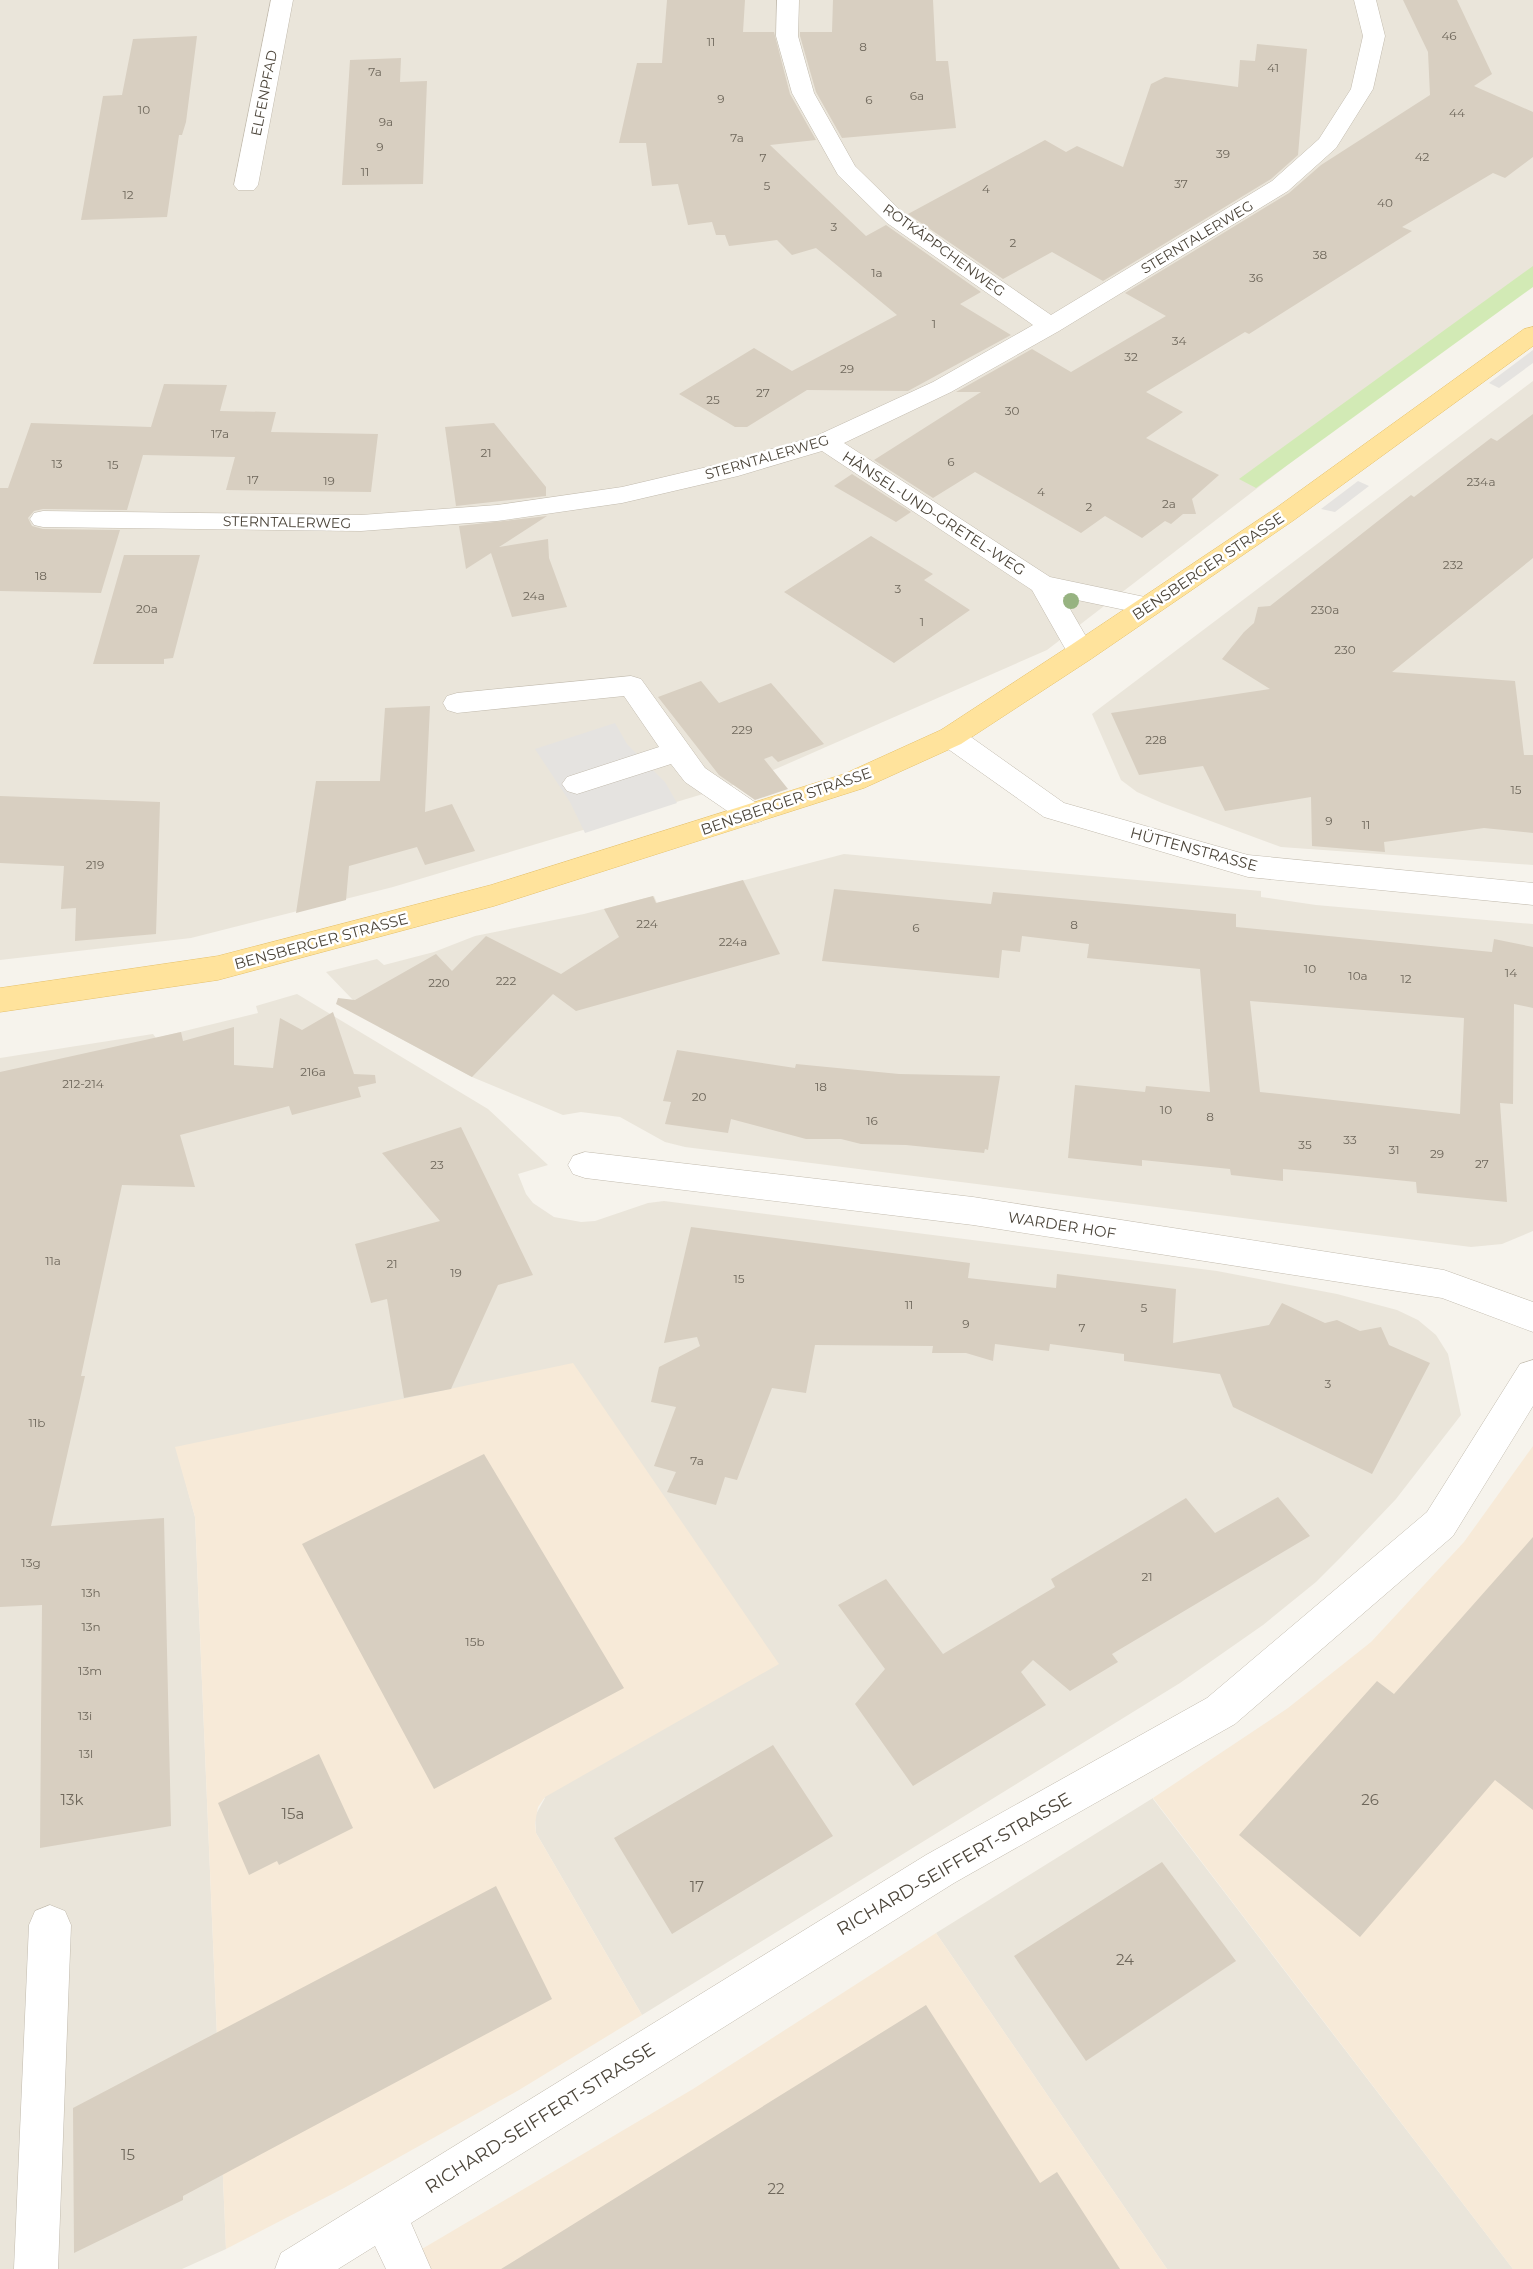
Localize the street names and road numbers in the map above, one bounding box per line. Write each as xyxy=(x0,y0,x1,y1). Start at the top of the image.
street label: ELFENPFAD xyxy=(247,49,281,137)
street label: STERNTALERWEG xyxy=(1137,196,1257,278)
street label: ROTKÄPPCHENWEG xyxy=(879,200,1009,300)
street label: STERNTALERWEG xyxy=(703,431,831,483)
street label: HÄNSEL-UND-GRETEL-WEG xyxy=(839,447,1029,579)
street label: BENSBERGER STRASSE xyxy=(1128,508,1288,624)
street label: STERNTALERWEG xyxy=(223,512,351,532)
street label: BENSBERGER STRASSE xyxy=(698,763,874,839)
street label: HÜTTENSTRASSE xyxy=(1128,823,1260,875)
street label: BENSBERGER STRASSE xyxy=(232,909,410,973)
street label: WARDER HOF xyxy=(1007,1207,1117,1243)
street label: RICHARD-SEIFFERT-STRASSE xyxy=(833,1788,1075,1940)
street label: RICHARD-SEIFFERT-STRASSE xyxy=(421,2038,659,2198)

